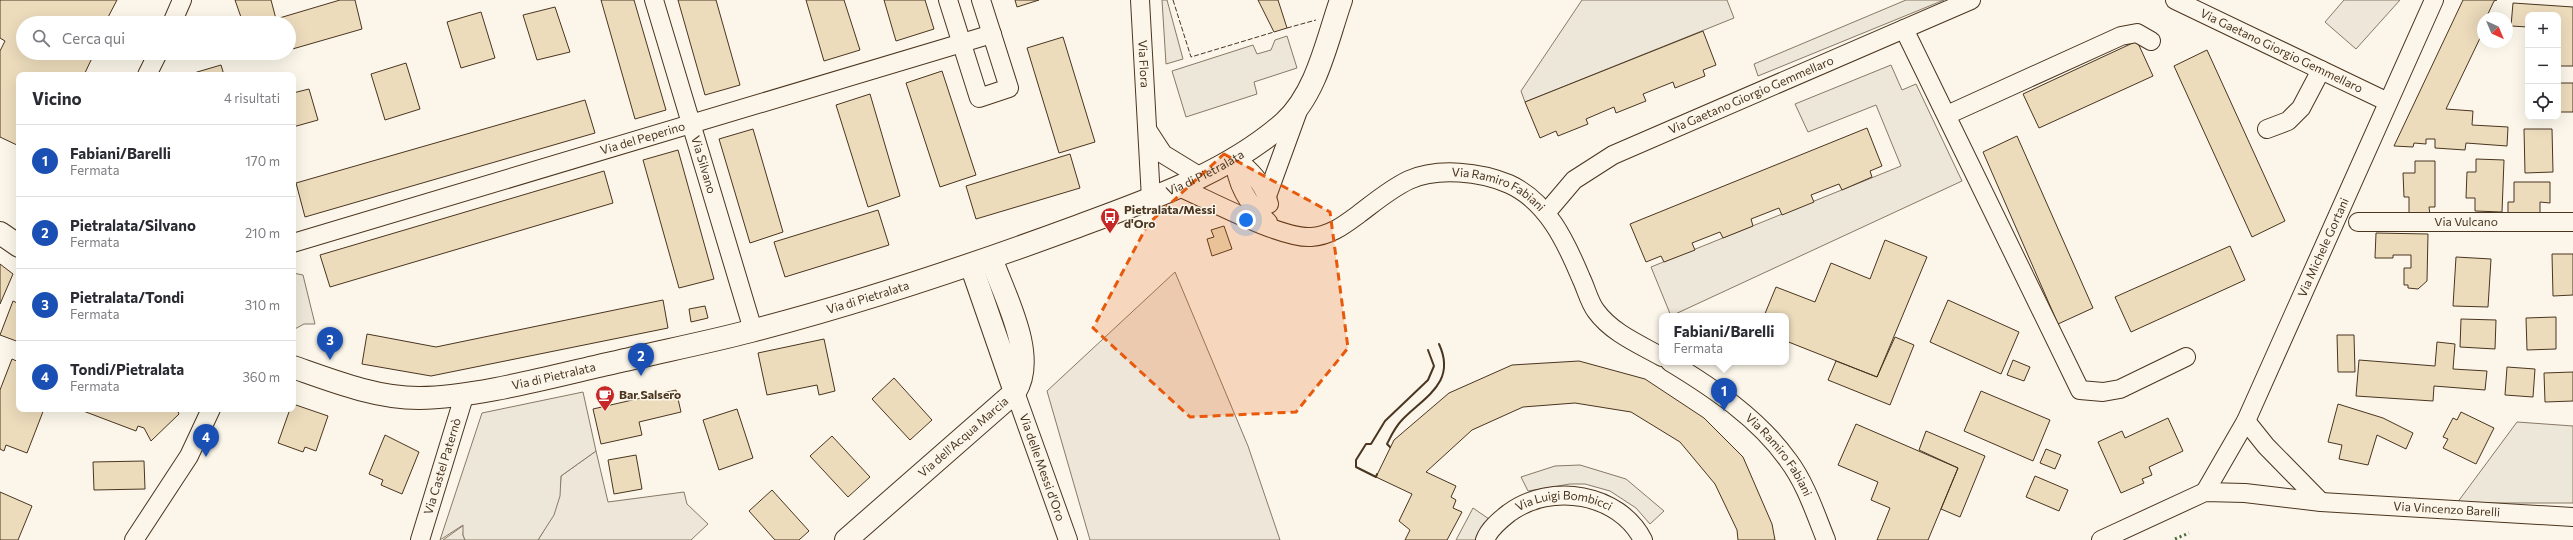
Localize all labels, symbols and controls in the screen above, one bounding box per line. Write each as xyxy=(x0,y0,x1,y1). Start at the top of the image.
street label: Via Gaetano Giorgio Gemmellaro xyxy=(2198,5,2365,95)
north arrow xyxy=(2477,12,2513,48)
map controls xyxy=(2525,12,2561,120)
button: + xyxy=(2525,12,2561,48)
search box xyxy=(16,16,296,60)
icon: search xyxy=(30,27,52,49)
text: Cerca qui xyxy=(62,29,125,47)
street label: Via Flora xyxy=(1136,39,1153,88)
button: − xyxy=(2525,48,2561,84)
street label: Via Gaetano Giorgio Gemmellaro xyxy=(1666,52,1835,136)
button: locate xyxy=(2525,84,2561,120)
text: Vicino xyxy=(32,88,82,109)
text: 4 risultati xyxy=(224,90,280,106)
street label: Via del Peperino xyxy=(598,118,686,157)
street label: Via Silvano xyxy=(689,134,720,195)
text: Fabiani/Barelli xyxy=(70,144,171,162)
street label: Via di Pietralata xyxy=(1164,147,1246,198)
text: 1 xyxy=(42,153,48,169)
text: 170 m xyxy=(245,153,280,169)
text: Fermata xyxy=(70,162,120,178)
street label: Via Ramiro Fabiani xyxy=(1451,164,1549,214)
street label: Via Michele Gortani xyxy=(2294,195,2351,299)
place label: Pietralata/Messi d'Oro xyxy=(1124,202,1216,230)
bus stop icon: Pietralata/Messi d'Oro xyxy=(1099,206,1121,234)
your location xyxy=(1236,210,1256,230)
street label: Via Vulcano xyxy=(2434,214,2498,228)
text: Pietralata/Silvano xyxy=(70,216,196,234)
text: 2 xyxy=(41,225,49,241)
text: 210 m xyxy=(245,225,280,241)
text: Fermata xyxy=(70,234,120,250)
street label: Via di Pietralata xyxy=(825,277,911,316)
text: Pietralata/Tondi xyxy=(70,288,184,306)
text: 3 xyxy=(41,297,49,313)
text: 310 m xyxy=(245,297,280,313)
text: Fermata xyxy=(70,306,120,322)
popup xyxy=(1659,313,1789,365)
text: Fabiani/Barelli xyxy=(1674,322,1774,340)
pin: 3 xyxy=(317,327,343,360)
text: Fermata xyxy=(1674,340,1723,356)
pin: 2 xyxy=(628,343,654,376)
street label: Via di Pietralata xyxy=(510,359,597,392)
text: Tondi/Pietralata xyxy=(70,360,184,378)
text: 4 xyxy=(41,369,49,385)
text: 360 m xyxy=(242,369,280,385)
text: Fermata xyxy=(70,378,120,394)
pin: 1 xyxy=(1711,378,1737,411)
cafe icon: Bar Salsero xyxy=(594,384,616,412)
place label: Bar Salsero xyxy=(619,387,681,401)
street label: Via dell'Acqua Marcia xyxy=(915,393,1011,480)
street label: Via Ramiro Fabiani xyxy=(1743,410,1816,498)
street label: Via delle Messi d'Oro xyxy=(1017,411,1069,523)
street label: Via Castel Paternò xyxy=(420,416,463,516)
pin: 4 xyxy=(193,424,219,457)
text: Via Luigi Bombicci xyxy=(1513,487,1615,513)
street label: Via Vincenzo Barelli xyxy=(2393,498,2501,519)
street label: Via Luigi Bombicci xyxy=(1515,504,1613,518)

